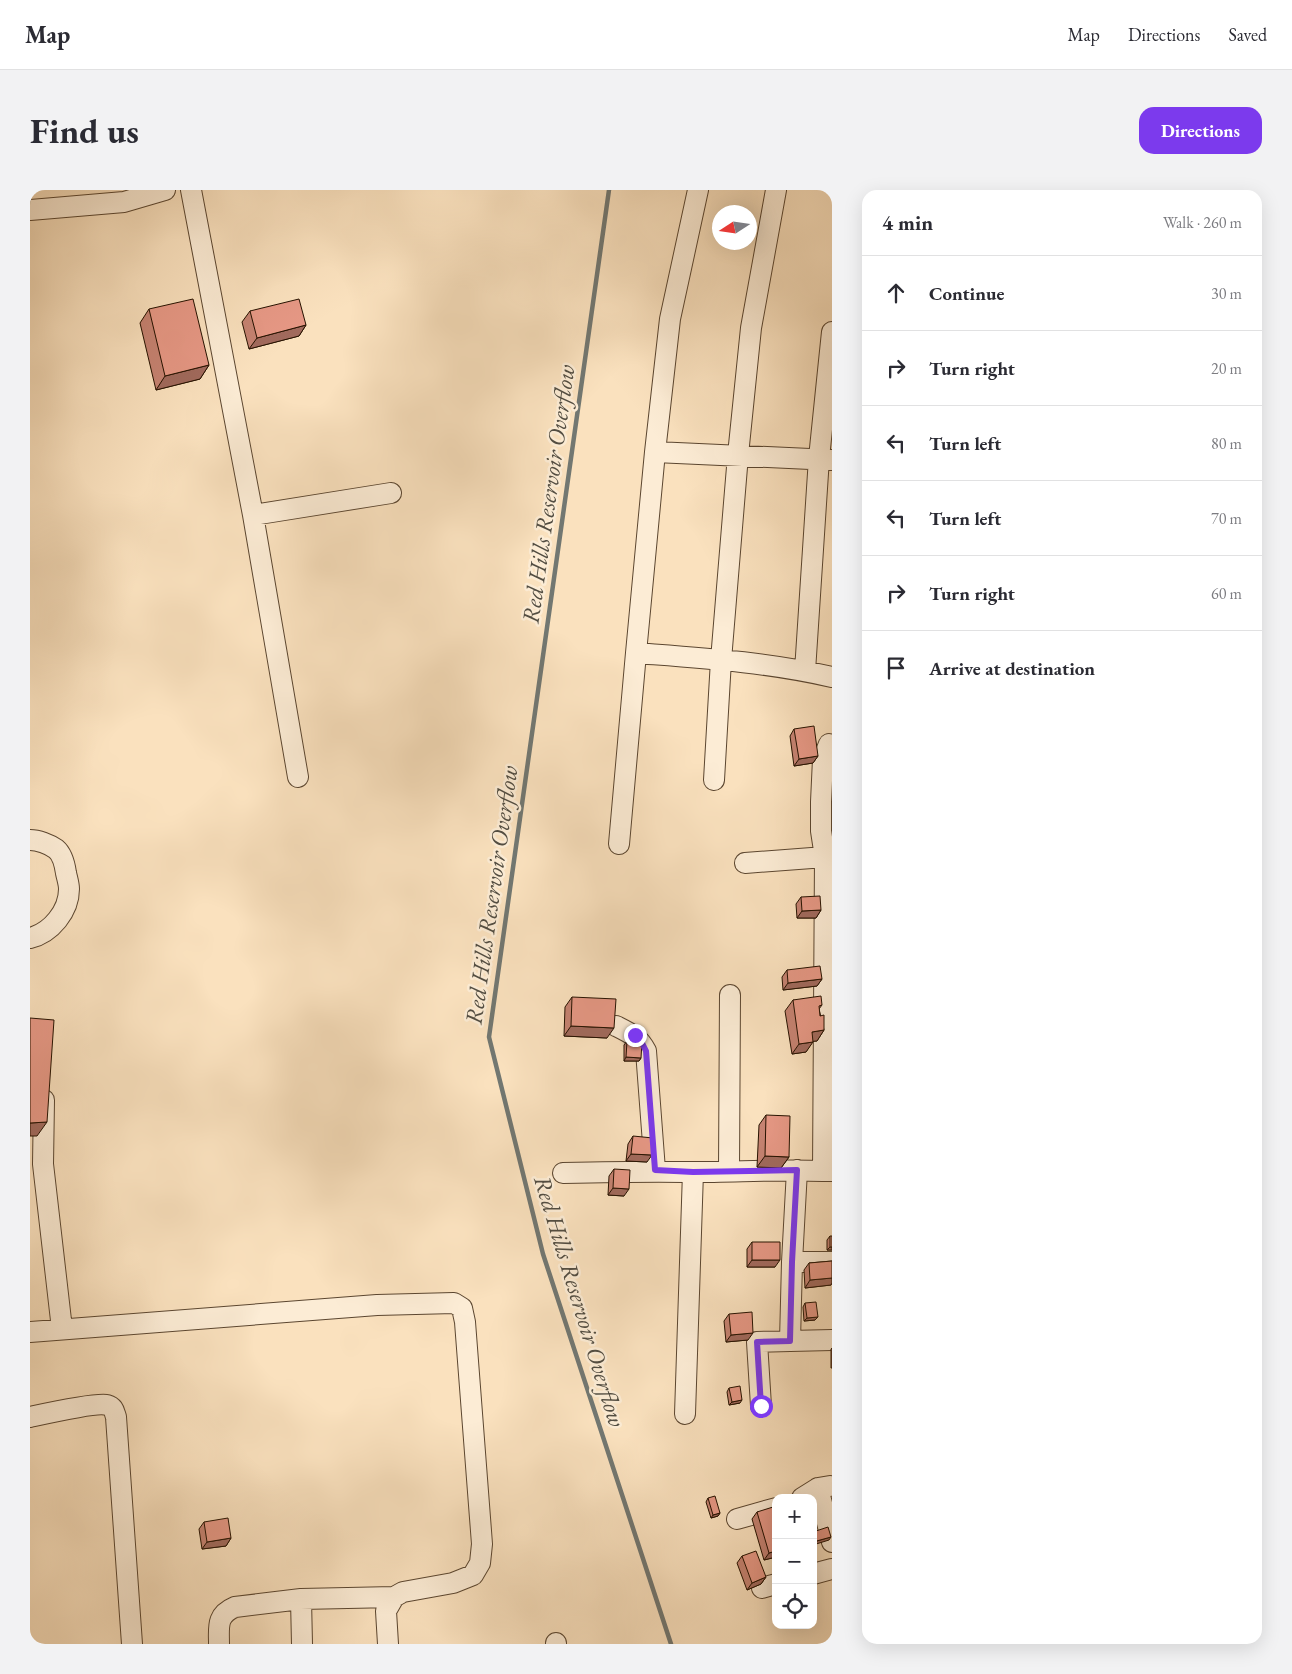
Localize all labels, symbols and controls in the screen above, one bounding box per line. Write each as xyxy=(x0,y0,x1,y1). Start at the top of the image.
text: Map xyxy=(25,19,70,50)
text: Map xyxy=(1068,23,1100,46)
text: Directions xyxy=(1128,23,1200,46)
text: Saved xyxy=(1228,23,1267,46)
button: Directions xyxy=(1139,107,1262,154)
text: Find us xyxy=(30,108,139,153)
north arrow xyxy=(712,205,757,250)
text: 4 min xyxy=(882,209,933,236)
text: Walk · 260 m xyxy=(1163,212,1242,233)
icon: ahead xyxy=(882,279,910,307)
text: Continue xyxy=(929,281,1004,306)
text: 30 m xyxy=(1211,283,1242,304)
icon: right xyxy=(882,354,910,382)
text: Turn right xyxy=(929,356,1015,381)
text: 20 m xyxy=(1211,358,1242,379)
water label: Red Hills Reservoir Overflow xyxy=(514,362,582,625)
icon: left xyxy=(882,429,910,457)
text: Turn left xyxy=(929,431,1001,456)
text: 80 m xyxy=(1211,433,1242,454)
icon: left xyxy=(882,504,910,532)
text: Turn left xyxy=(929,506,1001,531)
text: 70 m xyxy=(1211,508,1242,529)
icon: right xyxy=(882,579,910,607)
text: Turn right xyxy=(929,581,1015,606)
text: 60 m xyxy=(1211,583,1242,604)
icon: arrive xyxy=(882,654,910,682)
text: Arrive at destination xyxy=(929,656,1095,681)
water label: Red Hills Reservoir Overflow xyxy=(457,763,525,1026)
route end xyxy=(624,1024,647,1047)
water label: Red Hills Reservoir Overflow xyxy=(527,1172,633,1430)
route start xyxy=(750,1395,773,1418)
map controls xyxy=(772,1494,817,1629)
button: + xyxy=(772,1494,817,1539)
button: − xyxy=(772,1539,817,1584)
button: locate xyxy=(772,1584,817,1629)

